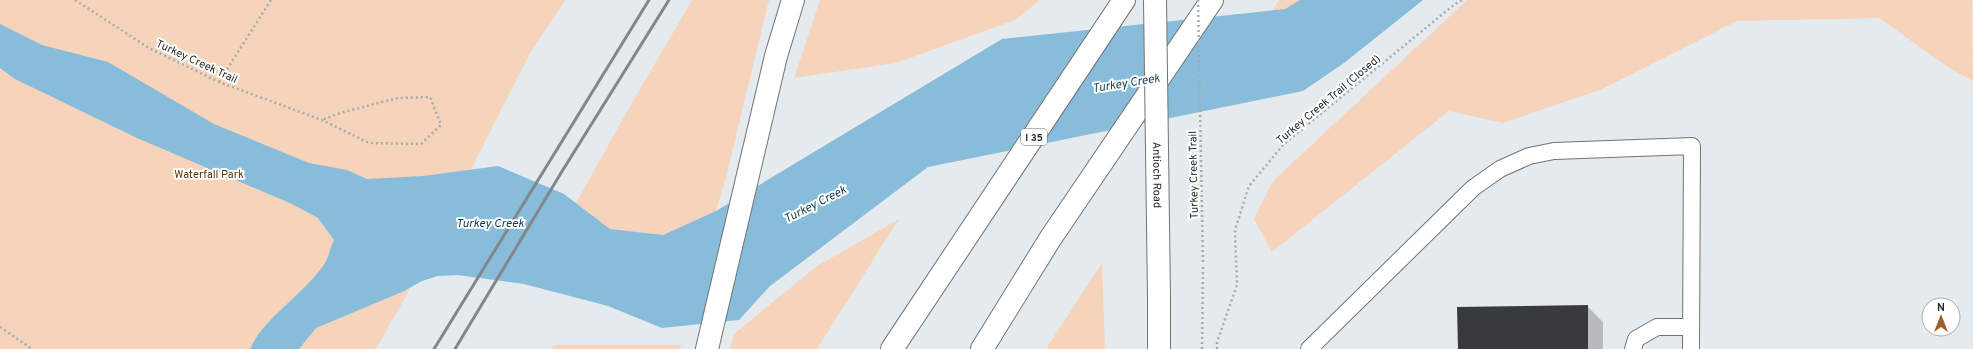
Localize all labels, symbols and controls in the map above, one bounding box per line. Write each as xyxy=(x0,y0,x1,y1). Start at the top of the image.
street label: Turkey Creek Trail xyxy=(154,37,240,87)
street label: Turkey Creek Trail (Closed) xyxy=(1274,52,1384,147)
water label: Turkey Creek xyxy=(1091,71,1162,97)
road number: I 35 xyxy=(1021,129,1047,145)
street label: Turkey Creek Trail xyxy=(1186,131,1202,219)
street label: Antioch Road xyxy=(1149,142,1164,208)
park label: Waterfall Park xyxy=(174,168,244,182)
water label: Turkey Creek xyxy=(782,182,850,227)
water label: Turkey Creek xyxy=(456,216,525,232)
north arrow xyxy=(1921,297,1961,337)
text: N xyxy=(1937,301,1945,315)

